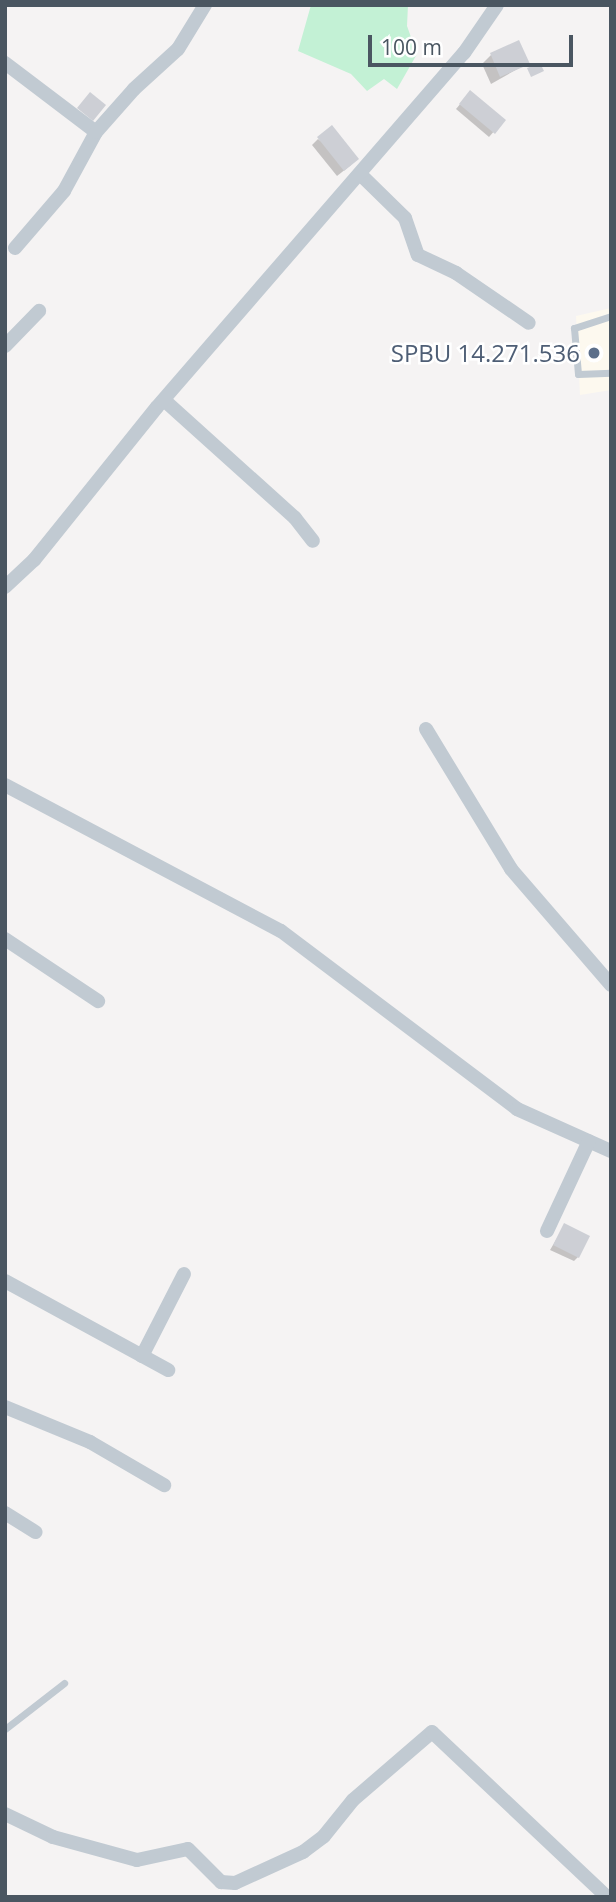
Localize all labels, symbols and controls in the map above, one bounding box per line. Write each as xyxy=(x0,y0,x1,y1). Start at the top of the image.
scale bar xyxy=(371,21,576,65)
text: 100 m xyxy=(381,33,442,61)
place label: SPBU 14.271.536 xyxy=(391,339,580,367)
marker: SPBU 14.271.536 xyxy=(586,345,602,361)

